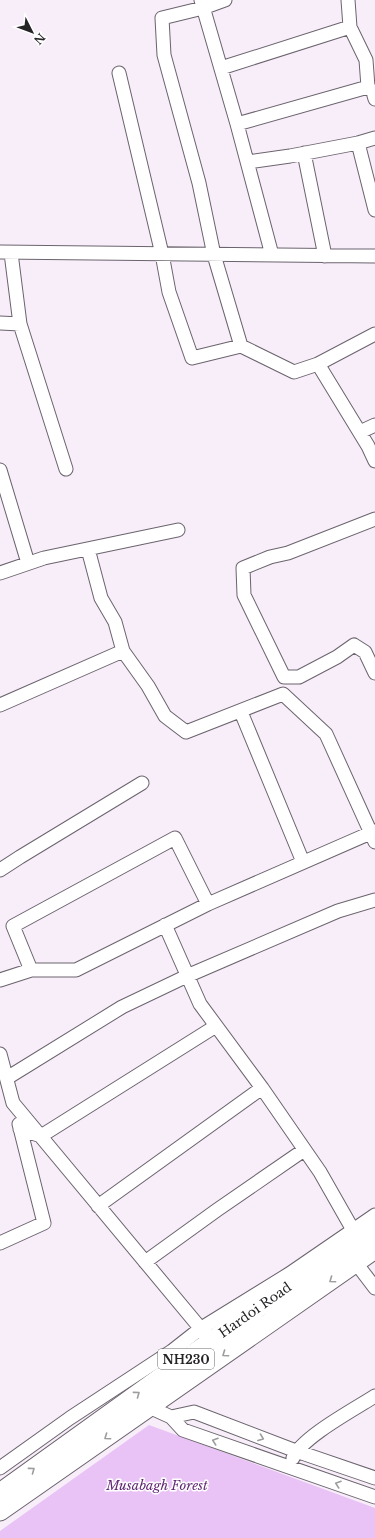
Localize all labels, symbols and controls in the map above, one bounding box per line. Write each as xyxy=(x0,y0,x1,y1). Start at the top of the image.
north arrow xyxy=(12,12,52,52)
text: N xyxy=(30,30,48,48)
one-way arrow xyxy=(329,1275,336,1282)
street label: Hardoi Road xyxy=(215,1278,295,1341)
road number: NH230 xyxy=(158,1349,214,1369)
one-way arrow xyxy=(222,1349,229,1357)
one-way arrow xyxy=(133,1392,140,1399)
one-way arrow xyxy=(104,1432,111,1440)
one-way arrow xyxy=(258,1434,265,1442)
one-way arrow xyxy=(212,1438,219,1446)
one-way arrow xyxy=(28,1467,35,1475)
park label: Musabagh Forest xyxy=(105,1477,208,1494)
one-way arrow xyxy=(335,1480,342,1489)

